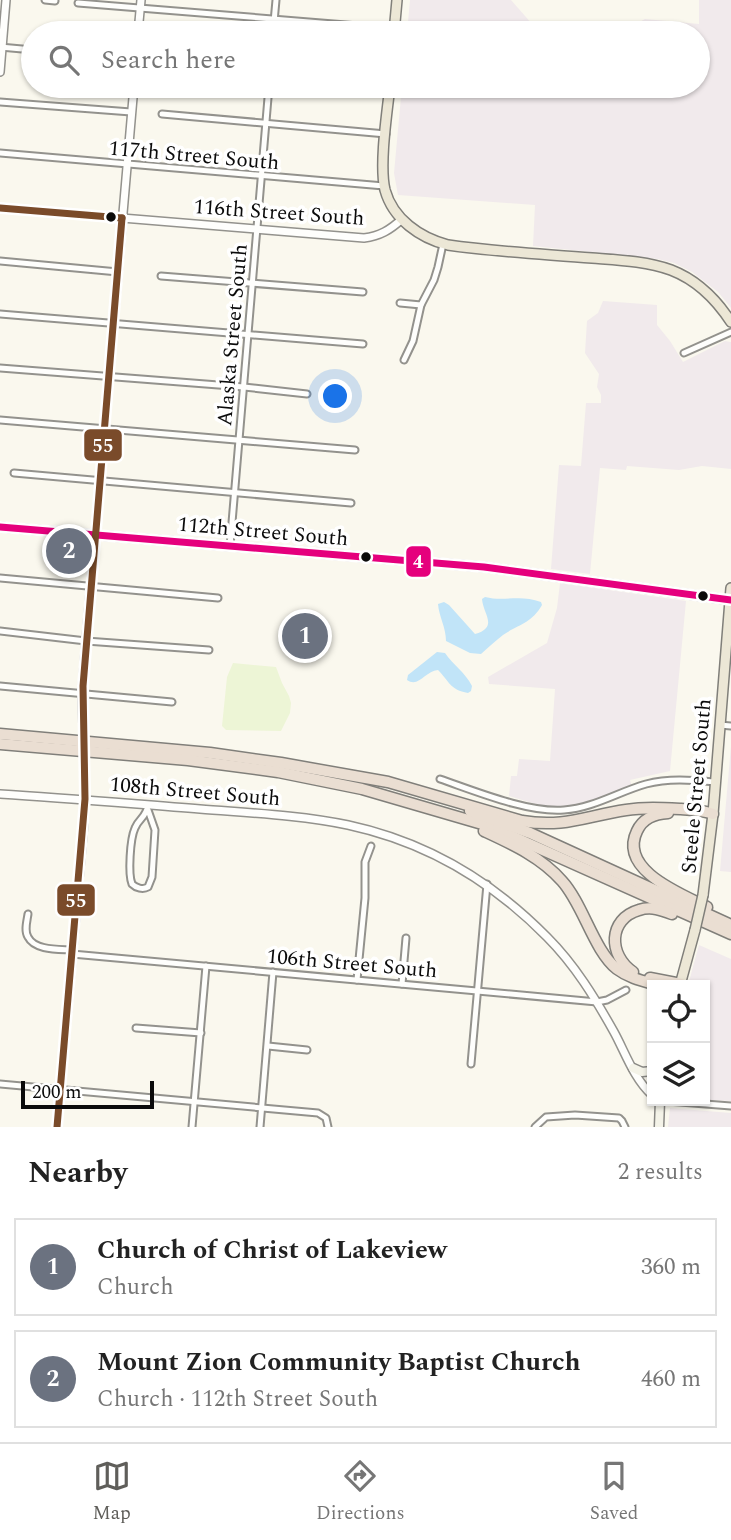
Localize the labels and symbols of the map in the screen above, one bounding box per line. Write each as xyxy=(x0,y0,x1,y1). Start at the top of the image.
street label: 117th Street South xyxy=(107,133,281,179)
street label: 116th Street South xyxy=(192,191,365,235)
unlabelled marker xyxy=(104,210,118,224)
street label: Alaska Street South xyxy=(209,243,257,427)
your location xyxy=(318,379,352,413)
line badge: 55 xyxy=(83,428,123,462)
text: 55 xyxy=(92,432,114,461)
street label: 112th Street South xyxy=(176,509,350,555)
pin: 2 xyxy=(46,525,92,577)
line badge: 4 xyxy=(405,545,432,578)
text: 4 xyxy=(413,548,424,577)
unlabelled marker xyxy=(359,550,373,564)
unlabelled marker xyxy=(696,589,710,603)
pin: 1 xyxy=(282,610,328,662)
street label: Steele Street South xyxy=(673,697,721,875)
street label: 108th Street South xyxy=(108,769,282,815)
line badge: 55 xyxy=(56,883,96,917)
text: 55 xyxy=(65,887,87,916)
street label: 106th Street South xyxy=(265,941,439,987)
scale bar xyxy=(21,1078,154,1110)

